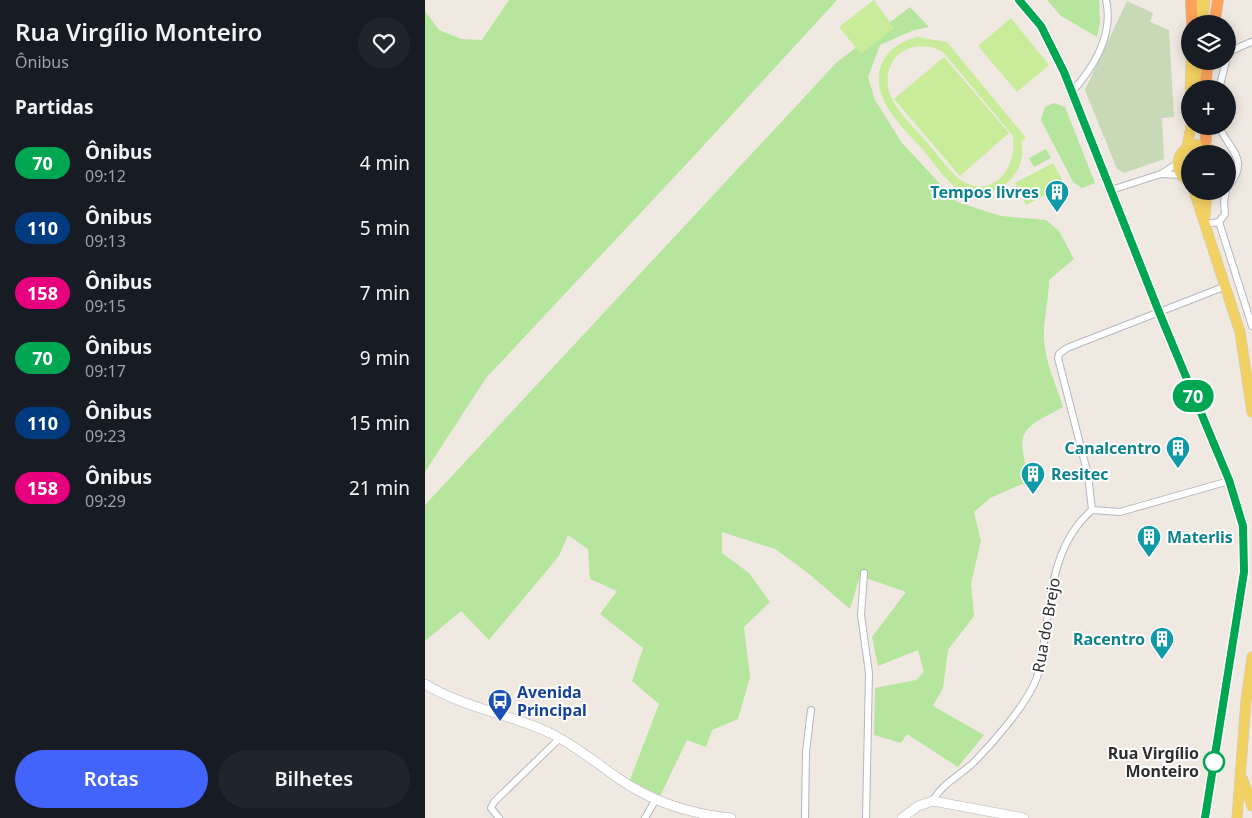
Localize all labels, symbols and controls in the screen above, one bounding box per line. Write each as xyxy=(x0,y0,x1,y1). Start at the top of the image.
text: Rua Virgílio Monteiro xyxy=(15,15,262,48)
map controls xyxy=(1181,15,1236,200)
button: layers xyxy=(1181,15,1236,70)
button: heart xyxy=(358,17,410,69)
text: Ônibus xyxy=(15,51,69,73)
button: + xyxy=(1181,80,1236,135)
text: Partidas xyxy=(15,94,94,120)
text: Ônibus xyxy=(85,139,152,165)
button: − xyxy=(1181,145,1236,200)
text: 4 min xyxy=(360,150,410,176)
text: 70 xyxy=(32,151,53,175)
text: 09:12 xyxy=(85,165,126,187)
building icon: Tempos livres xyxy=(1044,179,1070,213)
place label: Tempos livres xyxy=(930,181,1039,203)
text: Ônibus xyxy=(85,204,152,230)
text: 5 min xyxy=(360,215,410,241)
text: 110 xyxy=(27,216,58,240)
text: 09:13 xyxy=(85,230,126,252)
text: Ônibus xyxy=(85,269,152,295)
text: 7 min xyxy=(360,280,410,306)
text: 158 xyxy=(27,281,58,305)
text: 09:15 xyxy=(85,295,126,317)
text: Ônibus xyxy=(85,334,152,360)
text: 9 min xyxy=(360,345,410,371)
text: 70 xyxy=(32,346,53,370)
text: 09:17 xyxy=(85,360,126,382)
line badge: 70 xyxy=(1171,380,1215,412)
text: 70 xyxy=(1183,384,1203,408)
text: Ônibus xyxy=(85,399,152,425)
text: 15 min xyxy=(349,410,410,436)
text: 110 xyxy=(27,411,58,435)
text: 09:23 xyxy=(85,425,126,447)
building icon: Canalcentro xyxy=(1165,435,1191,469)
place label: Canalcentro xyxy=(1064,437,1161,459)
building icon: Resitec xyxy=(1020,461,1046,495)
place label: Resitec xyxy=(1051,463,1109,485)
text: Ônibus xyxy=(85,464,152,490)
text: 21 min xyxy=(349,475,410,501)
text: 158 xyxy=(27,476,58,500)
text: 09:29 xyxy=(85,490,126,512)
building icon: Materlis xyxy=(1136,524,1162,558)
place label: Materlis xyxy=(1167,526,1233,548)
street label: Rua do Brejo xyxy=(1027,576,1065,674)
building icon: Racentro xyxy=(1149,626,1175,660)
place label: Racentro xyxy=(1073,628,1145,650)
place label: Avenida Principal xyxy=(517,681,587,721)
bus stop icon: Avenida Principal xyxy=(487,688,513,722)
place label: Rua Virgílio Monteiro xyxy=(1108,742,1199,782)
button: Rotas xyxy=(15,750,208,808)
button: Bilhetes xyxy=(218,750,410,808)
marker: Rua Virgílio Monteiro xyxy=(1203,751,1225,773)

